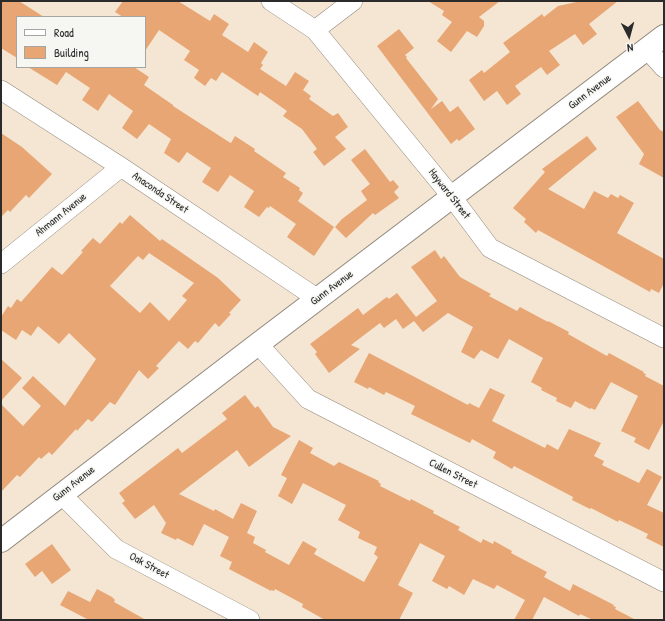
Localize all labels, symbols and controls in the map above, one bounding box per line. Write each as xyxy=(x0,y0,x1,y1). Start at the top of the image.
legend xyxy=(16,16,146,68)
north arrow xyxy=(609,16,649,56)
text: Road xyxy=(54,24,74,41)
text: N xyxy=(627,41,634,55)
text: Building xyxy=(54,44,89,61)
street label: Gunn Avenue xyxy=(566,72,614,112)
street label: Hayward Street xyxy=(425,166,473,222)
street label: Anaconda Street xyxy=(129,169,191,217)
street label: Ahmann Avenue xyxy=(33,190,89,240)
street label: Gunn Avenue xyxy=(308,268,356,308)
street label: Cullen Street xyxy=(427,456,479,492)
street label: Gunn Avenue xyxy=(50,463,98,505)
street label: Oak Street xyxy=(127,550,171,582)

